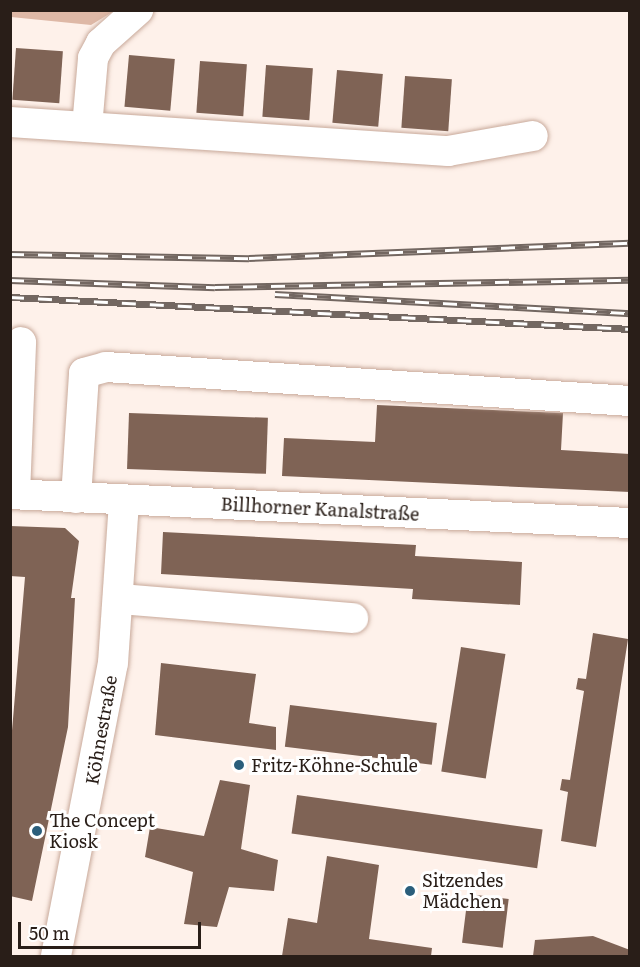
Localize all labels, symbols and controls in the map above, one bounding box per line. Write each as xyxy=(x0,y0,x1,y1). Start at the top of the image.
street label: Billhorner Kanalstraße xyxy=(220,493,420,525)
street label: Köhnestraße xyxy=(81,674,121,786)
place label: Fritz-Köhne-Schule xyxy=(251,754,418,776)
marker: Fritz-Köhne-Schule xyxy=(232,758,246,772)
place label: The Concept Kiosk xyxy=(49,810,155,852)
marker: The Concept Kiosk xyxy=(30,824,44,838)
place label: Sitzendes Mädchen xyxy=(422,870,503,912)
marker: Sitzendes Mädchen xyxy=(403,884,417,898)
scale bar xyxy=(21,910,204,948)
text: 50 m xyxy=(29,919,70,946)

